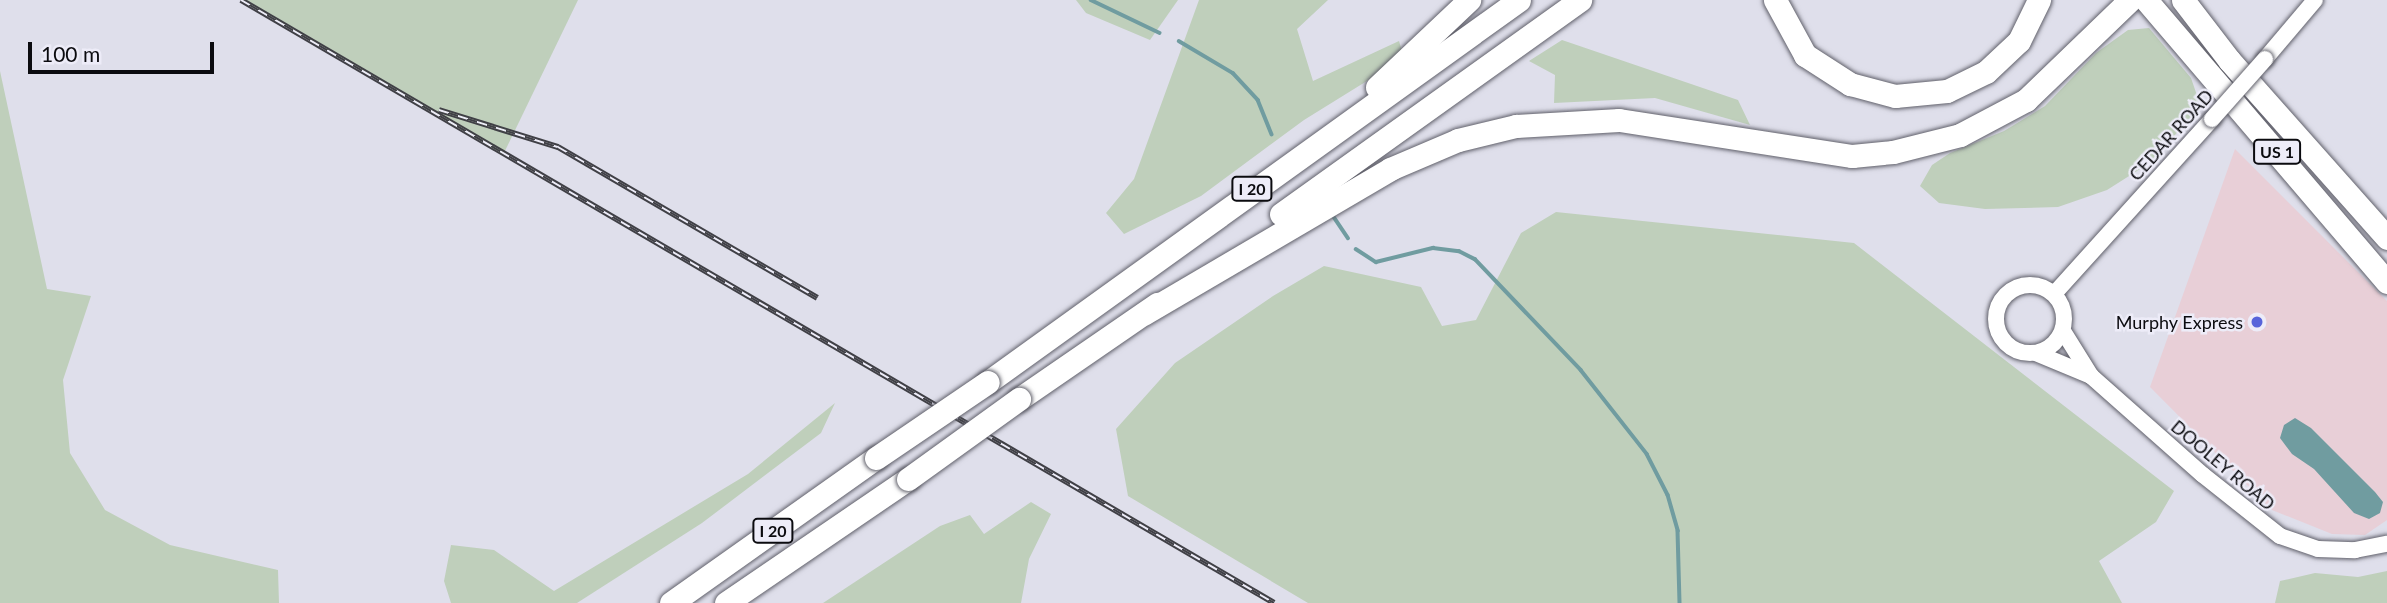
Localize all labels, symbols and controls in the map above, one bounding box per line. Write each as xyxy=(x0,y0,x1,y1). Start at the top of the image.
scale bar xyxy=(32,28,217,72)
text: 100 m xyxy=(41,41,100,66)
street label: CEDAR ROAD xyxy=(2125,85,2217,185)
road number: US 1 xyxy=(2252,140,2302,164)
road number: I 20 xyxy=(1231,176,1273,202)
place label: Murphy Express xyxy=(2115,311,2243,333)
marker: Murphy Express xyxy=(2249,314,2265,330)
street label: DOOLEY ROAD xyxy=(2167,415,2279,515)
road number: I 20 xyxy=(752,518,794,544)

